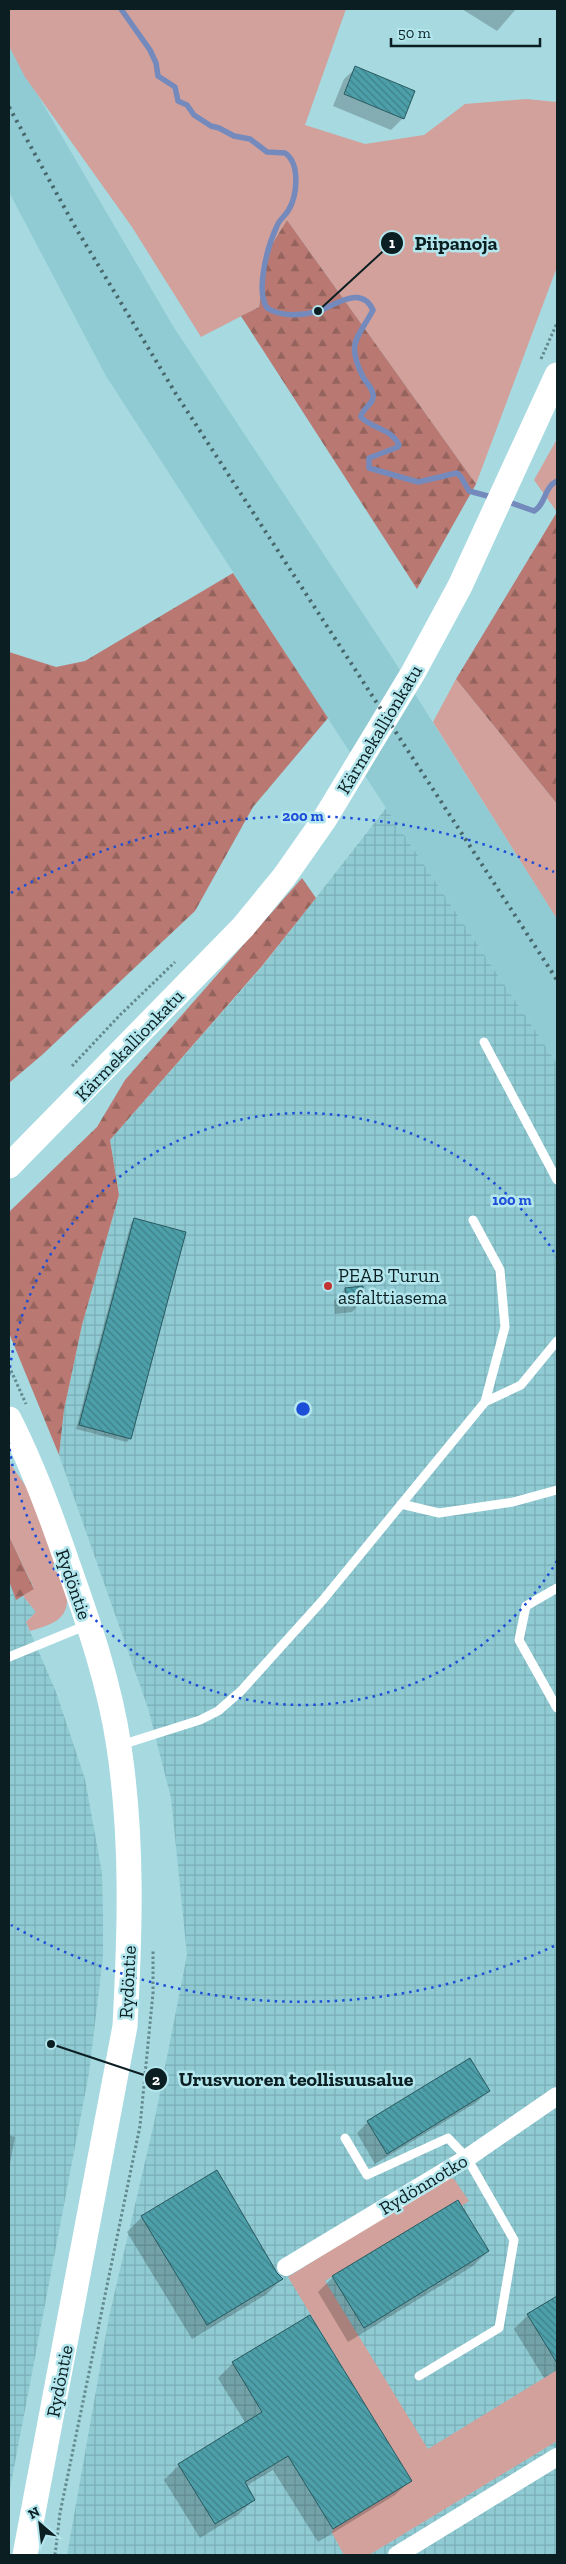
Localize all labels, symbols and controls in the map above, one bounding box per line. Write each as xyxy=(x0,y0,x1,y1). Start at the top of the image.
scale bar xyxy=(391,15,540,47)
text: 50 m xyxy=(398,24,431,42)
callout: Piipanoja xyxy=(379,226,508,261)
text: Piipanoja xyxy=(414,231,498,255)
text: 1 xyxy=(389,234,395,252)
street label: Kärmekallionkatu xyxy=(332,660,427,798)
text: 200 m xyxy=(282,807,324,825)
street label: Kärmekallionkatu xyxy=(70,984,189,1106)
text: 100 m xyxy=(492,1191,532,1209)
place label: PEAB Turun asfalttiasema xyxy=(338,1264,447,1309)
marker: PEAB Turun asfalttiasema xyxy=(322,1280,334,1292)
centre of rings xyxy=(294,1400,312,1418)
street label: Rydöntie xyxy=(51,1546,96,1623)
street label: Rydöntie xyxy=(114,1945,141,2019)
callout: Urusvuoren teollisuusalue xyxy=(143,2062,423,2097)
text: Urusvuoren teollisuusalue xyxy=(179,2067,414,2091)
text: 2 xyxy=(152,2071,160,2089)
street label: Rydönnotko xyxy=(375,2149,472,2220)
street label: Rydöntie xyxy=(41,2343,78,2419)
north arrow xyxy=(15,2499,65,2549)
text: N xyxy=(25,2503,43,2523)

